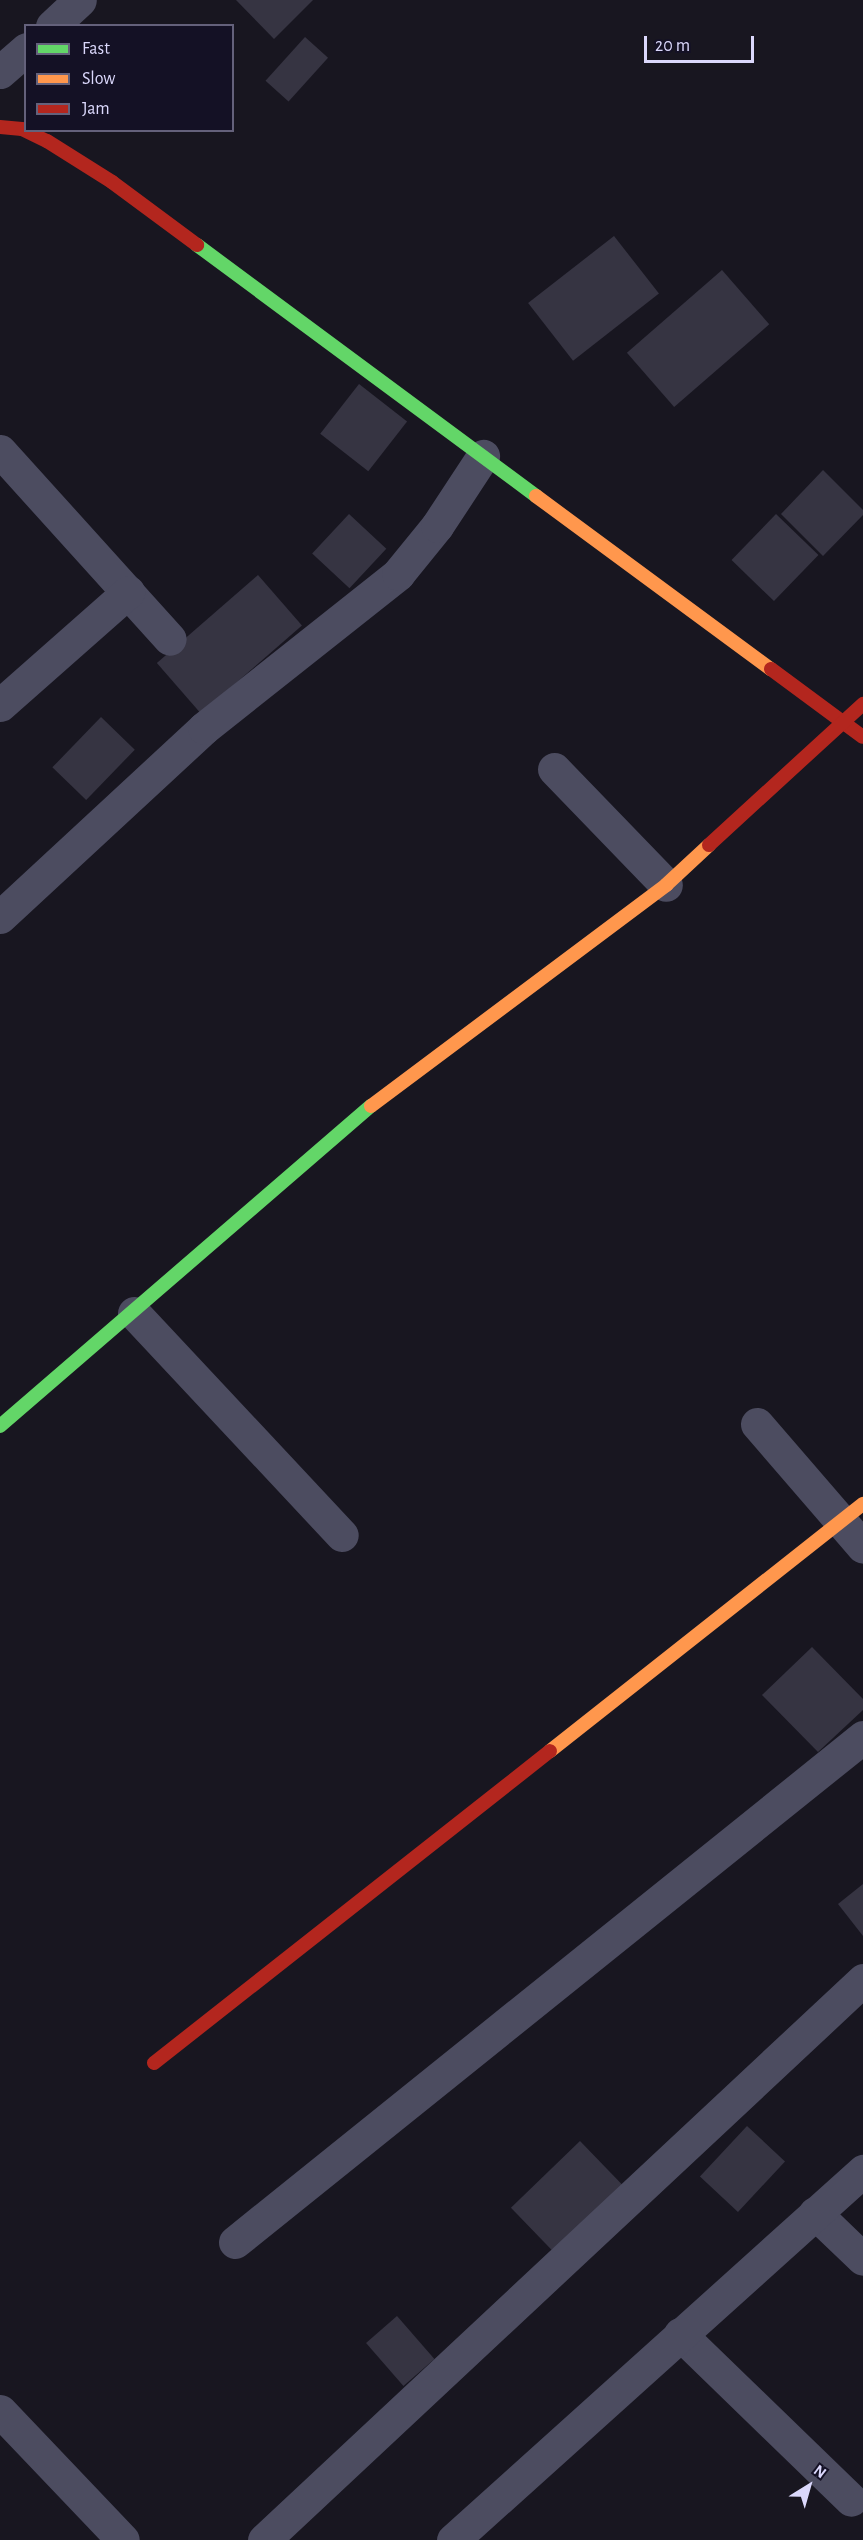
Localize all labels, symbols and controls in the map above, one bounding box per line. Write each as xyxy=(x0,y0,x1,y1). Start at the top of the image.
legend xyxy=(24,24,234,132)
scale bar xyxy=(647,24,756,62)
text: 20 m xyxy=(655,37,690,55)
text: Fast xyxy=(82,40,110,58)
text: Slow xyxy=(82,70,115,88)
text: Jam xyxy=(82,100,110,118)
north arrow xyxy=(779,2456,839,2516)
text: N xyxy=(811,2462,829,2481)

